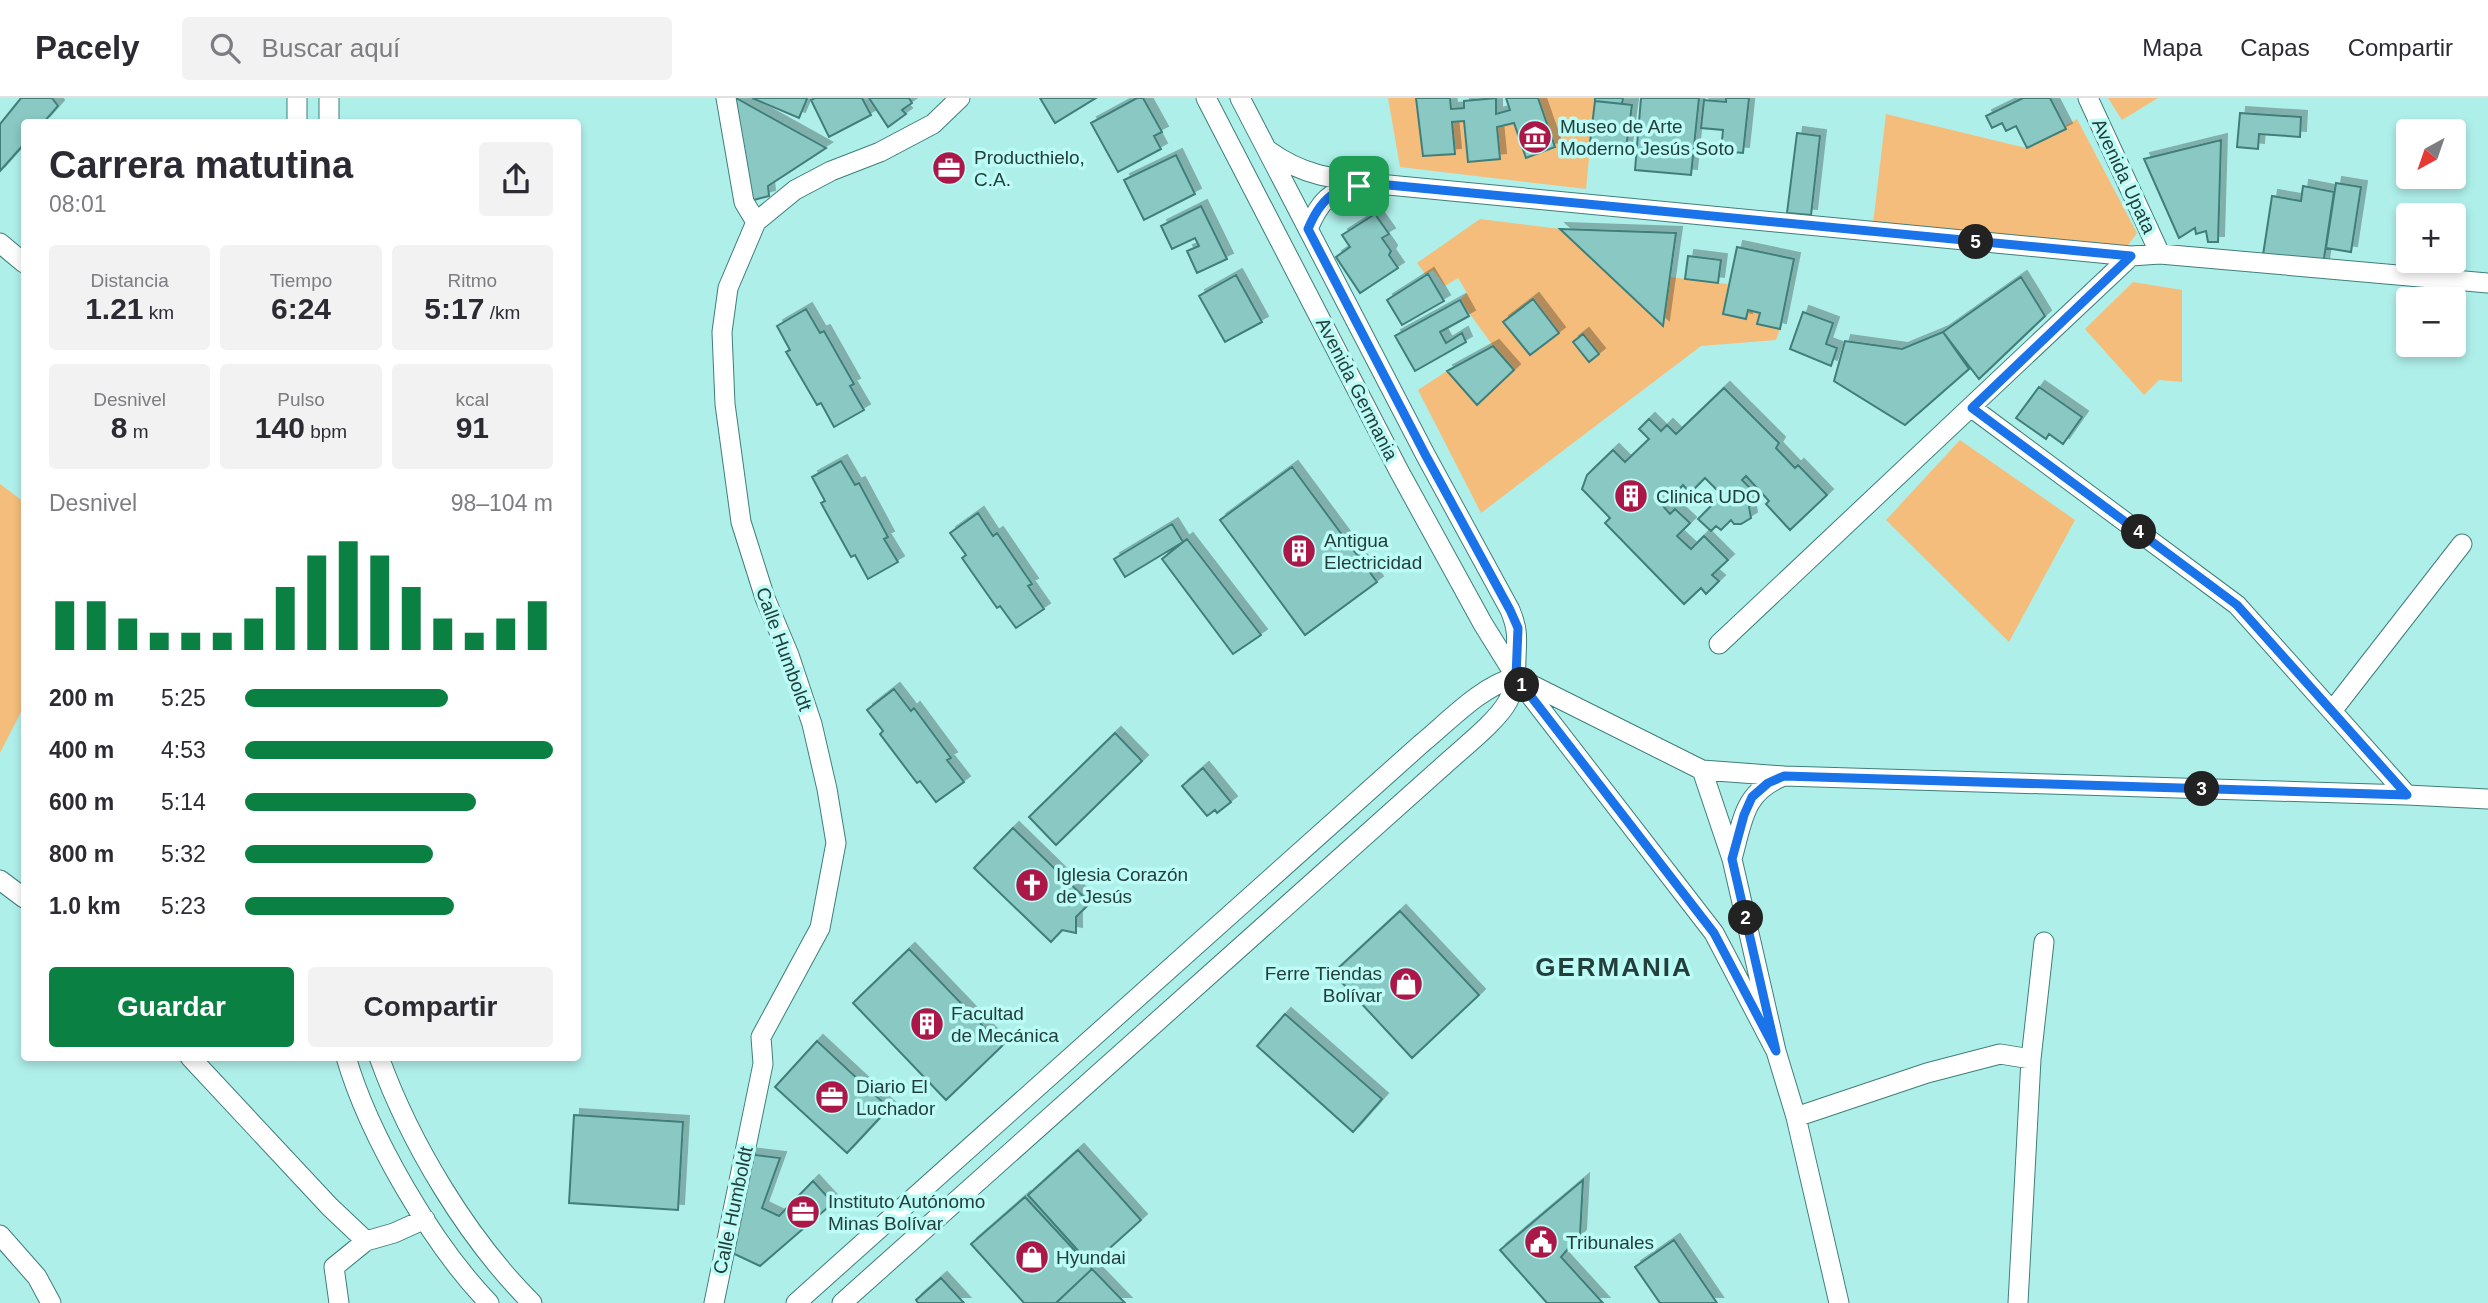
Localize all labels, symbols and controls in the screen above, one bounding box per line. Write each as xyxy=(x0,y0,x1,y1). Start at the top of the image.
search box xyxy=(182,17,672,80)
text: Pacely xyxy=(35,29,140,66)
icon: search xyxy=(206,29,244,67)
text: Buscar aquí xyxy=(262,33,400,63)
text: Mapa xyxy=(2142,34,2202,61)
text: Capas xyxy=(2240,34,2310,61)
text: Compartir xyxy=(2348,34,2453,61)
street label: Avenida Upata xyxy=(2088,115,2160,237)
place label: Museo de Arte Moderno Jesús Soto xyxy=(1560,116,1734,159)
museum icon: Museo de Arte Moderno Jesús Soto xyxy=(1516,118,1554,156)
north arrow xyxy=(2396,119,2466,189)
map controls xyxy=(2396,119,2466,357)
button: share xyxy=(479,142,553,216)
text: Carrera matutina xyxy=(49,144,353,186)
place label: Producthielo, C.A. xyxy=(974,147,1085,190)
office icon: Producthielo, C.A. xyxy=(930,149,968,187)
pin xyxy=(1329,156,1389,216)
icon: arrive xyxy=(1340,167,1378,205)
text: 08:01 xyxy=(49,191,107,217)
button: + xyxy=(2396,203,2466,273)
pin: 5 xyxy=(1958,225,1994,260)
text: 5 xyxy=(1970,231,1981,252)
text: Distancia xyxy=(91,270,169,291)
text: Tiempo xyxy=(270,270,332,291)
text: Ritmo xyxy=(448,270,497,291)
button: − xyxy=(2396,287,2466,357)
text: 1.21 xyxy=(85,292,144,325)
text: 6:24 xyxy=(271,292,331,325)
text: 5:17 xyxy=(424,292,484,325)
text: km xyxy=(144,302,174,323)
text: /km xyxy=(484,302,520,323)
street label: Avenida Germania xyxy=(1312,314,1402,464)
text: Desnivel xyxy=(93,389,166,410)
text: Pulso xyxy=(277,389,325,410)
text: kcal xyxy=(455,389,489,410)
text: 8 xyxy=(111,411,127,444)
text: 140 xyxy=(255,411,305,444)
text: 91 xyxy=(456,411,489,444)
text: m xyxy=(127,421,149,442)
text: bpm xyxy=(305,421,347,442)
building icon: Clinica UDO xyxy=(1612,477,1650,515)
place label: Clinica UDO xyxy=(1656,486,1761,507)
text: Desnivel xyxy=(49,490,137,516)
text: 98–104 m xyxy=(451,490,553,516)
pin: 4 xyxy=(2122,514,2156,550)
text: 4 xyxy=(2133,521,2144,542)
place label: Antigua Electricidad xyxy=(1324,530,1422,573)
building icon: Antigua Electricidad xyxy=(1280,532,1318,570)
street label: Calle Humboldt xyxy=(752,584,816,714)
pin: 1 xyxy=(1504,668,1540,702)
text: 1 xyxy=(1516,674,1527,695)
text: 200 m xyxy=(49,685,114,711)
text: 5:25 xyxy=(161,685,206,711)
text: 400 m xyxy=(49,737,114,763)
text: 4:53 xyxy=(161,737,206,763)
pin: 3 xyxy=(2184,772,2220,806)
text: 3 xyxy=(2196,778,2207,799)
text: 600 m xyxy=(49,789,114,815)
text: 5:14 xyxy=(161,789,206,815)
text: 800 m xyxy=(49,841,114,867)
text: 5:32 xyxy=(161,841,206,867)
place label: Iglesia Corazón de Jesús xyxy=(1056,864,1188,907)
church icon: Iglesia Corazón de Jesús xyxy=(1013,866,1051,904)
text: 1.0 km xyxy=(49,893,121,919)
text: 5:23 xyxy=(161,893,206,919)
pin: 2 xyxy=(1728,900,1764,936)
text: 2 xyxy=(1740,907,1751,928)
district label: GERMANIA xyxy=(1535,952,1693,982)
place label: Ferre Tiendas Bolívar xyxy=(1265,963,1383,1006)
shop icon: Ferre Tiendas Bolívar xyxy=(1387,965,1425,1003)
button: Guardar xyxy=(49,967,294,1047)
button: Compartir xyxy=(308,967,553,1047)
place label: Facultad de Mecánica xyxy=(951,1003,1059,1046)
building icon: Facultad de Mecánica xyxy=(908,1005,946,1043)
place label: Diario El Luchador xyxy=(856,1076,936,1119)
office icon: Diario El Luchador xyxy=(813,1078,851,1116)
street label: Calle Humboldt xyxy=(709,1144,757,1276)
place label: Instituto Autónomo Minas Bolívar xyxy=(828,1191,985,1234)
office icon: Instituto Autónomo Minas Bolívar xyxy=(784,1193,822,1231)
public building icon: Tribunales xyxy=(1522,1223,1560,1261)
place label: Tribunales xyxy=(1566,1232,1654,1253)
shop icon: Hyundai xyxy=(1013,1238,1051,1276)
place label: Hyundai xyxy=(1056,1247,1126,1268)

